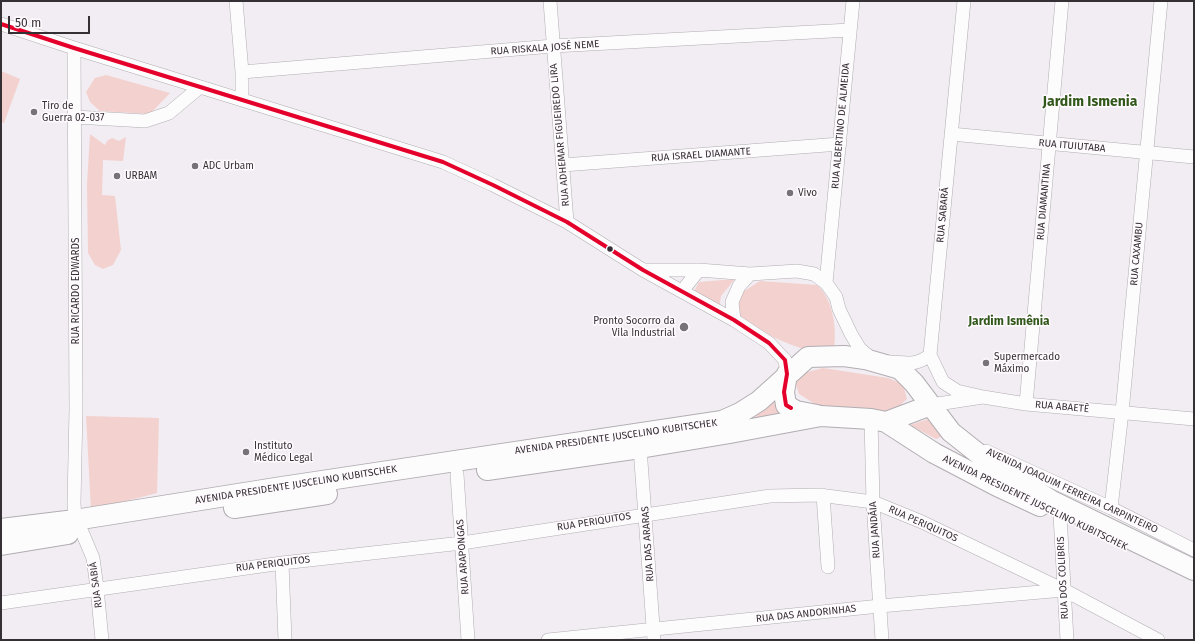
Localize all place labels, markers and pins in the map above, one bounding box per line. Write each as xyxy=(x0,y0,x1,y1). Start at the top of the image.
place label: Tiro de Guerra 02-037 xyxy=(42,100,104,124)
marker: Tiro de Guerra 02-037 xyxy=(29,107,39,117)
place label: ADC Urbam xyxy=(203,160,254,172)
marker: ADC Urbam xyxy=(190,161,200,171)
place label: URBAM xyxy=(125,170,157,182)
marker: URBAM xyxy=(112,171,122,181)
place label: Vivo xyxy=(798,187,817,199)
marker: Vivo xyxy=(785,188,795,198)
unlabelled marker xyxy=(605,244,615,254)
place label: Pronto Socorro da Vila Industrial xyxy=(593,315,675,338)
marker: Pronto Socorro da Vila Industrial xyxy=(678,321,690,333)
place label: Supermercado Máximo xyxy=(994,351,1060,374)
marker: Supermercado Máximo xyxy=(981,358,991,368)
place label: Instituto Médico Legal xyxy=(254,440,313,464)
marker: Instituto Médico Legal xyxy=(241,447,251,457)

